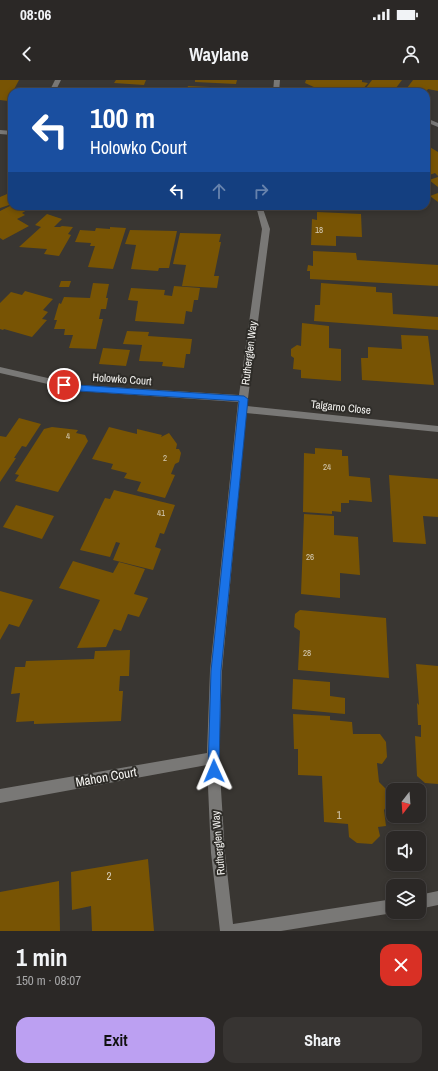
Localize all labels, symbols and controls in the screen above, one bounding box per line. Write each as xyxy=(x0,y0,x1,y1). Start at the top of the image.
text: 08:06 xyxy=(20,4,51,25)
text: Waylane xyxy=(189,42,249,67)
icon: back xyxy=(16,43,38,65)
icon: person xyxy=(400,43,422,65)
text: 100 m xyxy=(90,99,155,137)
icon: left xyxy=(24,104,76,156)
text: Holowko Court xyxy=(90,135,187,160)
icon: left xyxy=(166,180,188,202)
icon: ahead xyxy=(208,180,230,202)
icon: right xyxy=(250,180,272,202)
house number: 18 xyxy=(315,224,323,236)
street label: Rutherglen Way xyxy=(238,320,260,386)
pin xyxy=(47,368,81,402)
street label: Holowko Court xyxy=(92,370,152,388)
icon: arrive xyxy=(53,374,75,396)
street label: Talgarno Close xyxy=(310,397,372,417)
house number: 4 xyxy=(66,430,70,442)
house number: 2 xyxy=(163,452,167,464)
house number: 24 xyxy=(323,461,331,473)
house number: 41 xyxy=(157,507,165,519)
house number: 26 xyxy=(306,551,314,563)
house number: 28 xyxy=(303,647,311,659)
position arrow xyxy=(193,750,235,792)
street label: Mahon Court xyxy=(74,763,138,791)
north arrow xyxy=(386,783,426,823)
map controls xyxy=(386,783,426,919)
house number: 1 xyxy=(336,808,342,822)
street label: Rutherglen Way xyxy=(208,810,228,876)
button: sound xyxy=(386,831,426,871)
house number: 2 xyxy=(106,869,112,883)
button: layers xyxy=(386,879,426,919)
text: 1 min xyxy=(16,941,67,973)
button: close xyxy=(380,944,422,986)
text: 150 m · 08:07 xyxy=(16,972,81,989)
button: Exit xyxy=(16,1017,215,1063)
button: Share xyxy=(223,1017,422,1063)

